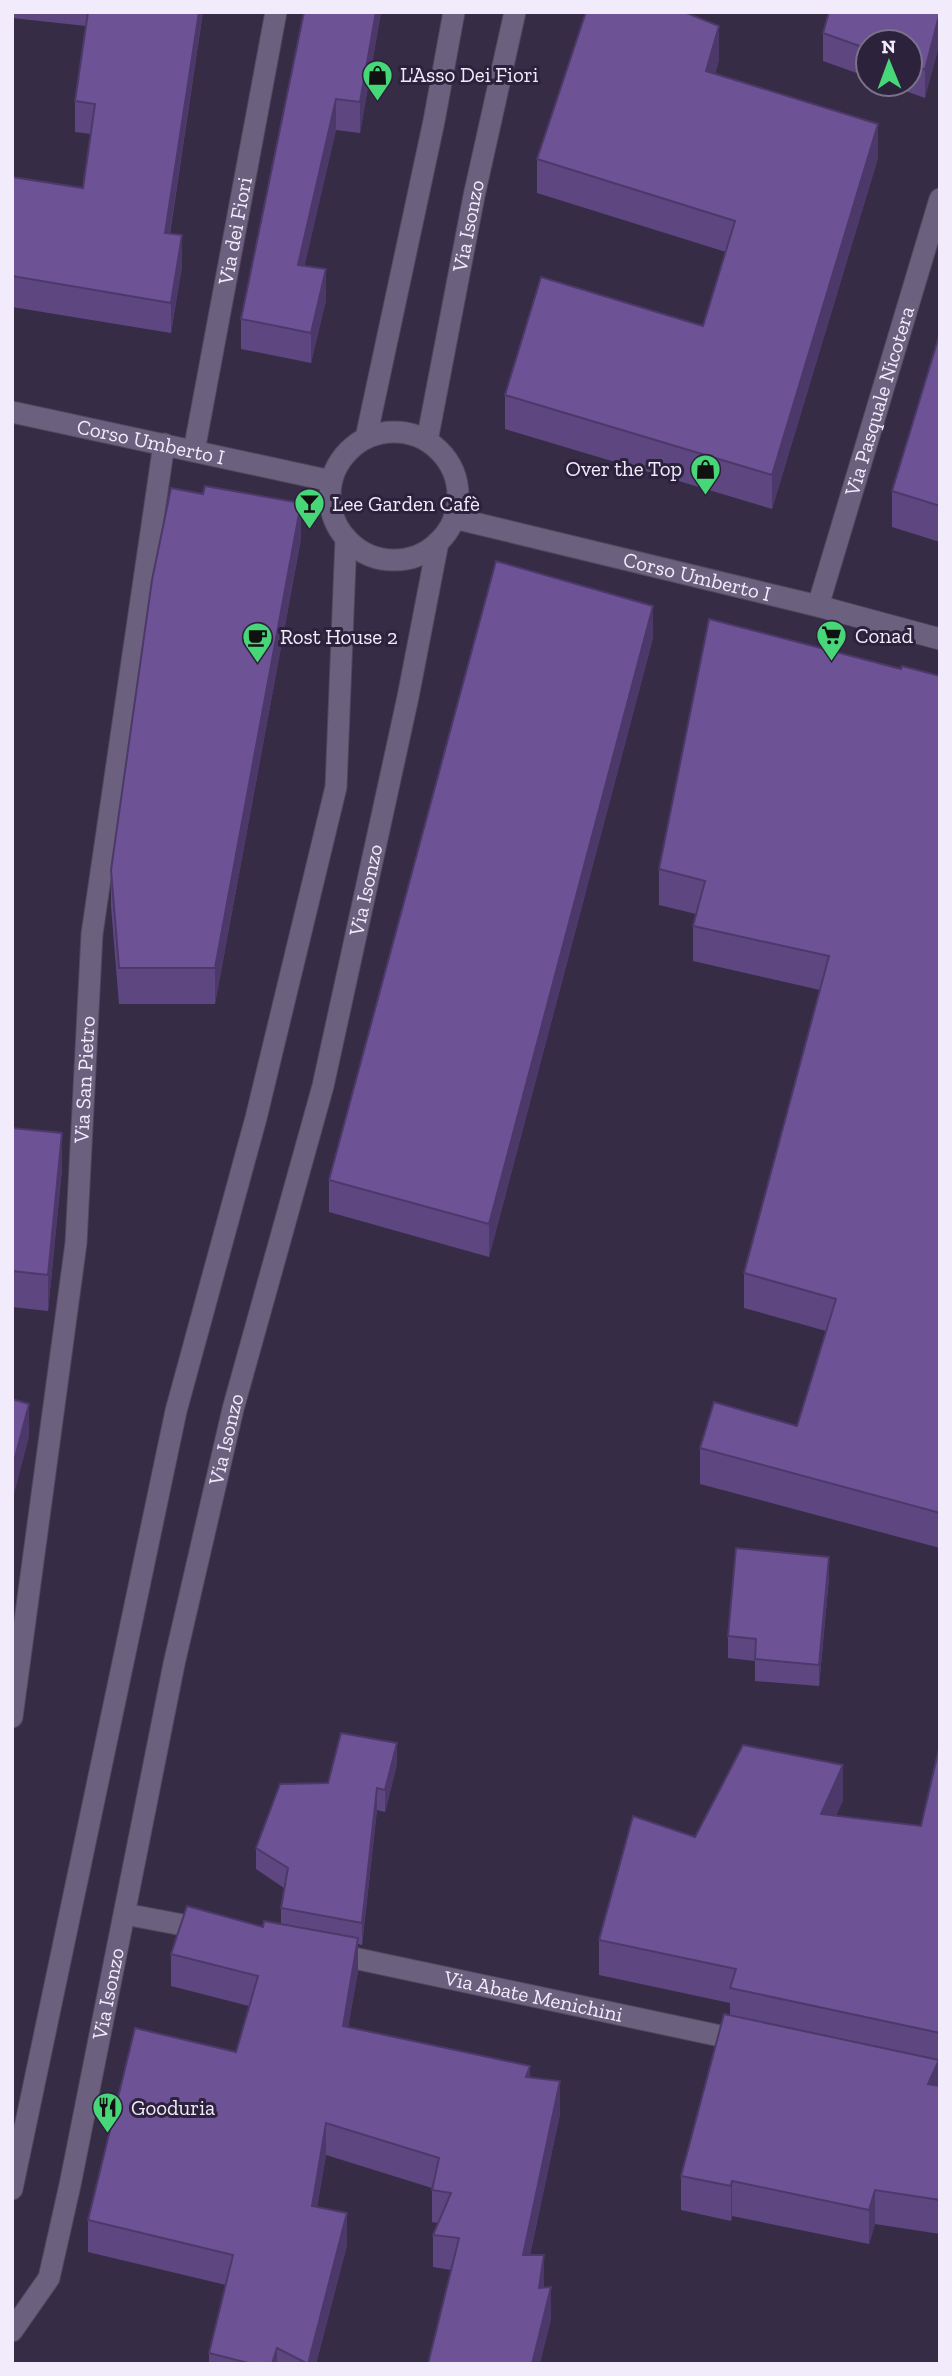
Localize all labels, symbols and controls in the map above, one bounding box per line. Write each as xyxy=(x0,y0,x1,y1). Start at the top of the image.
north arrow xyxy=(854,28,924,98)
text: N xyxy=(881,35,896,58)
shop icon: L'Asso Dei Fiori xyxy=(360,58,394,102)
place label: L'Asso Dei Fiori xyxy=(400,62,539,87)
street label: Via dei Fiori xyxy=(212,175,257,288)
street label: Via Isonzo xyxy=(447,177,489,275)
street label: Via Pasquale Nicotera xyxy=(838,303,919,500)
street label: Corso Umberto I xyxy=(75,413,227,470)
shop icon: Over the Top xyxy=(688,452,722,496)
place label: Over the Top xyxy=(565,456,682,481)
bar icon: Lee Garden Cafè xyxy=(292,487,326,531)
place label: Lee Garden Cafè xyxy=(332,491,480,516)
street label: Corso Umberto I xyxy=(621,546,773,606)
supermarket icon: Conad xyxy=(815,619,849,663)
cafe icon: Rost House 2 xyxy=(240,620,274,664)
place label: Conad xyxy=(855,623,914,648)
place label: Rost House 2 xyxy=(280,624,398,649)
street label: Via Isonzo xyxy=(343,842,388,939)
street label: Via San Pietro xyxy=(68,1015,100,1145)
street label: Via Isonzo xyxy=(203,1390,249,1488)
street label: Via Isonzo xyxy=(86,1945,129,2043)
street label: Via Abate Menichini xyxy=(441,1964,625,2027)
restaurant icon: Gooduria xyxy=(91,2091,125,2135)
place label: Gooduria xyxy=(131,2095,215,2120)

